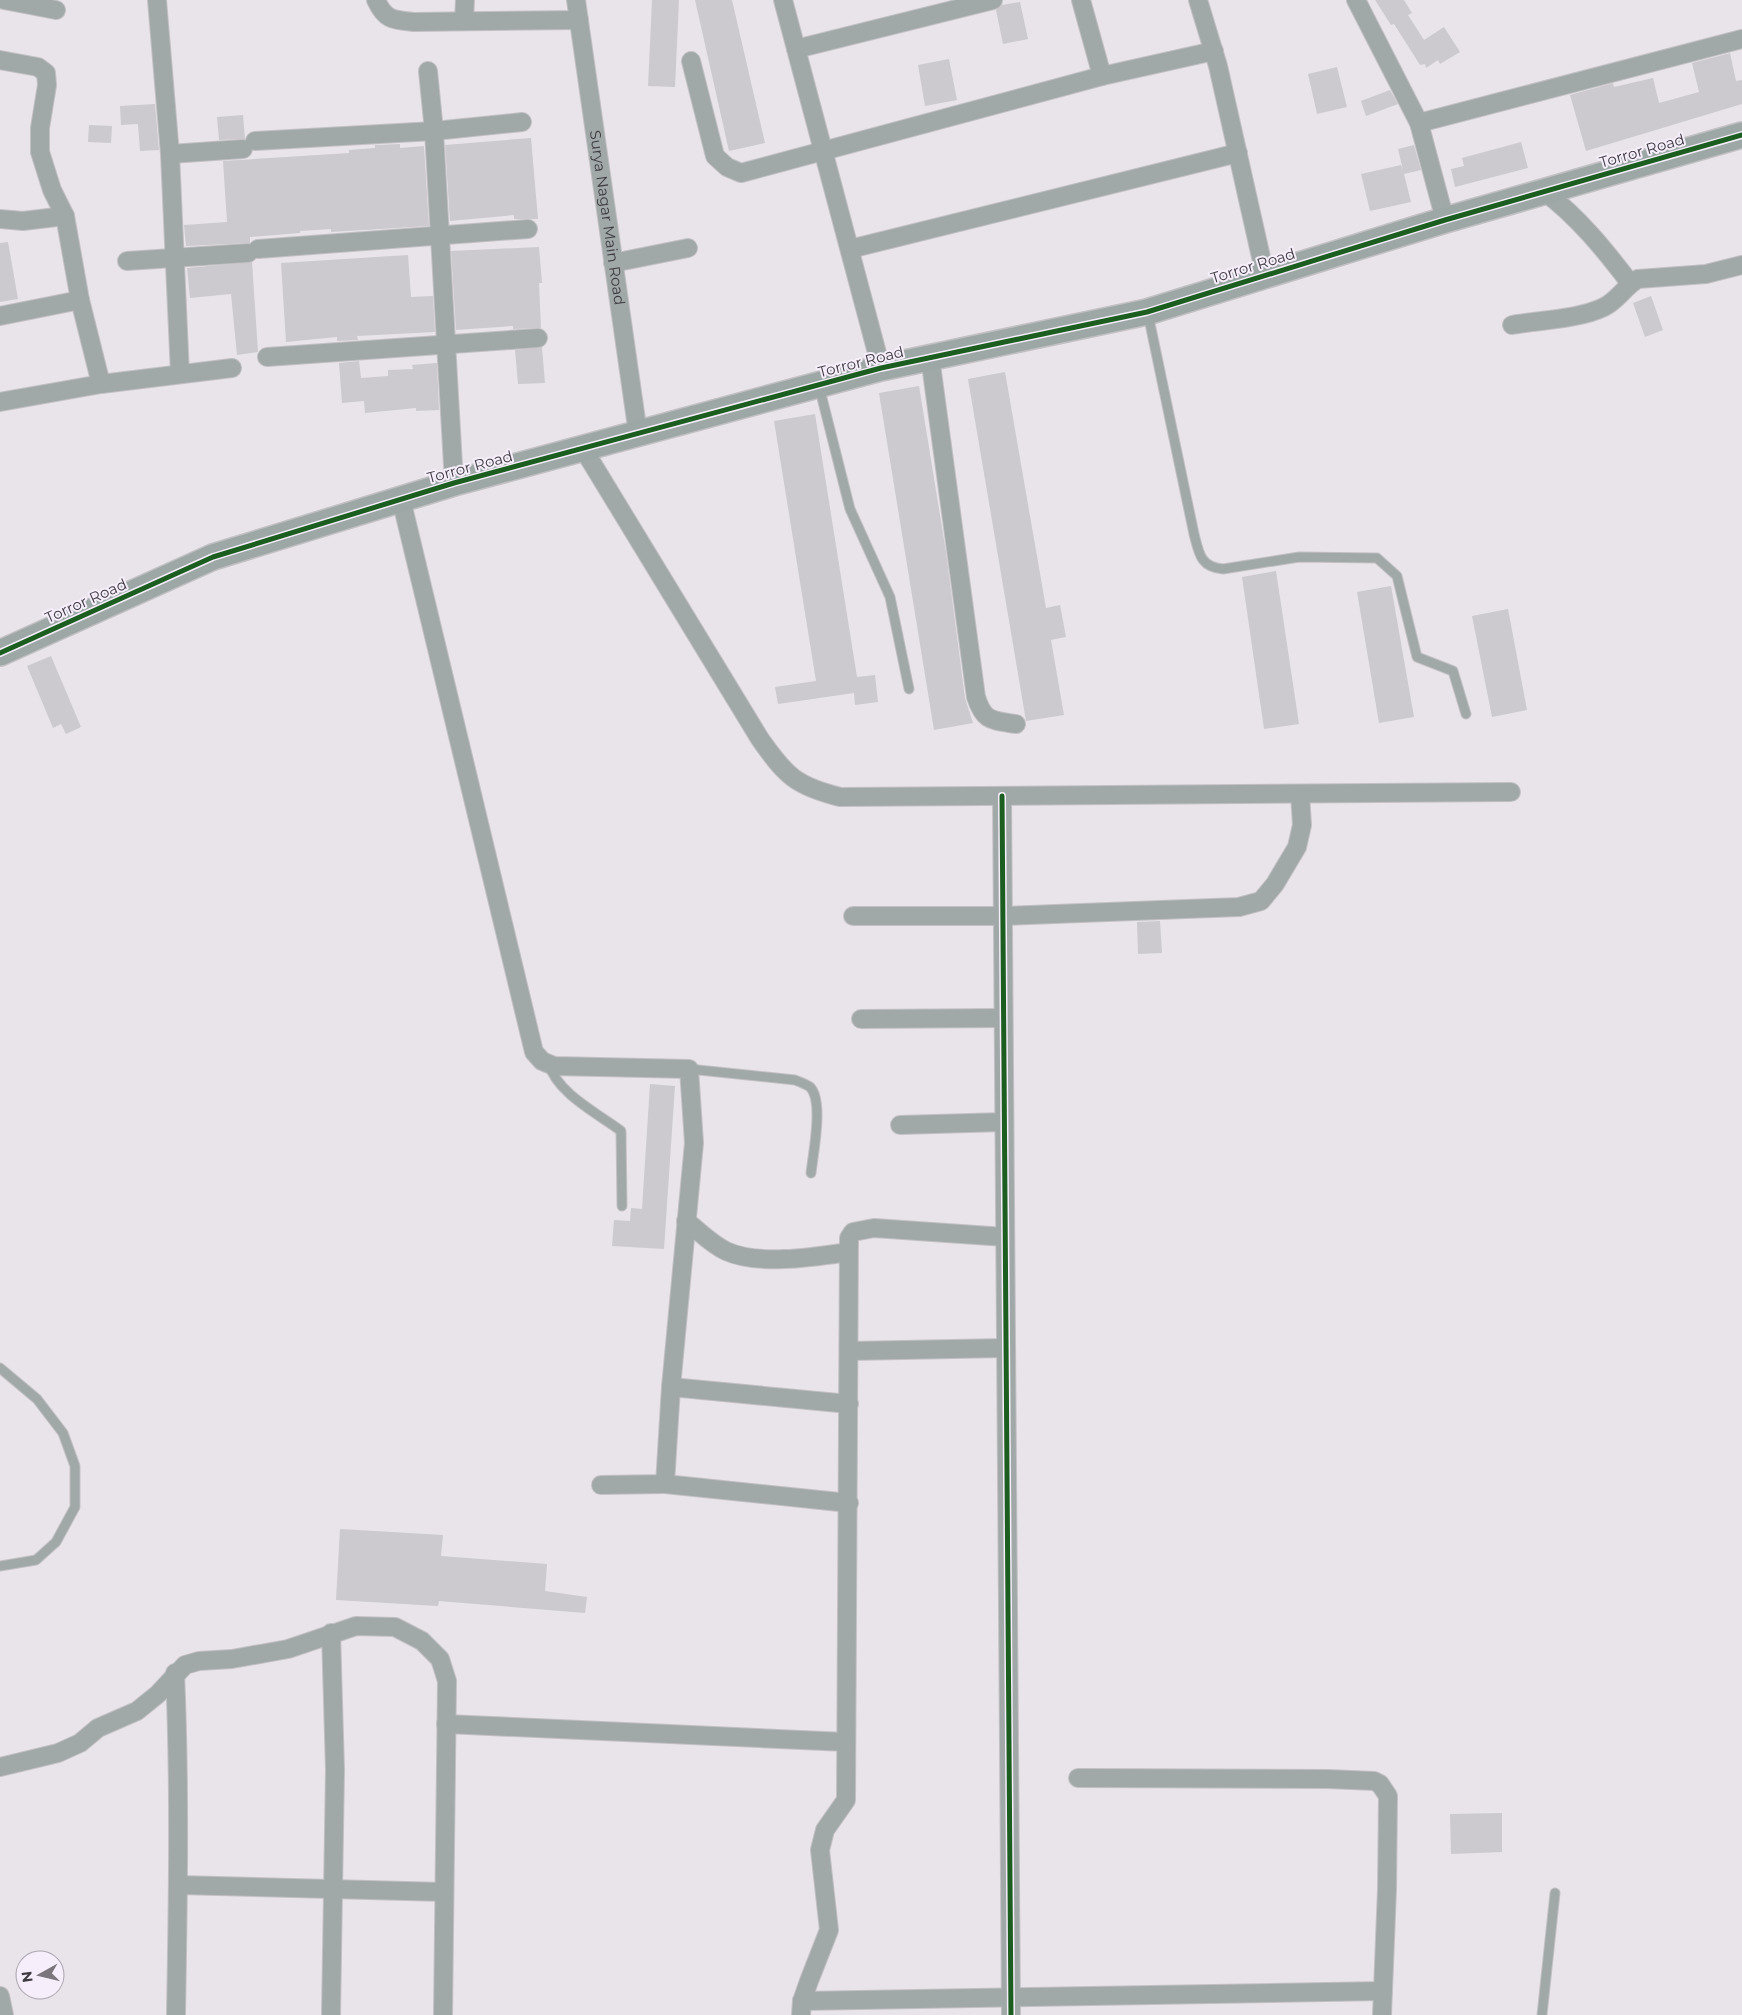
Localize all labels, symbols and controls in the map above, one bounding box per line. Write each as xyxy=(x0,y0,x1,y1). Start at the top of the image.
street label: Surya Nagar Main Road xyxy=(586,129,630,306)
street label: Torror Road xyxy=(1597,129,1687,172)
street label: Torror Road xyxy=(1208,244,1297,287)
street label: Torror Road xyxy=(816,342,906,381)
street label: Torror Road xyxy=(425,446,515,487)
street label: Torror Road xyxy=(42,574,130,627)
north arrow xyxy=(15,1950,65,2000)
text: N xyxy=(17,1970,37,1984)

